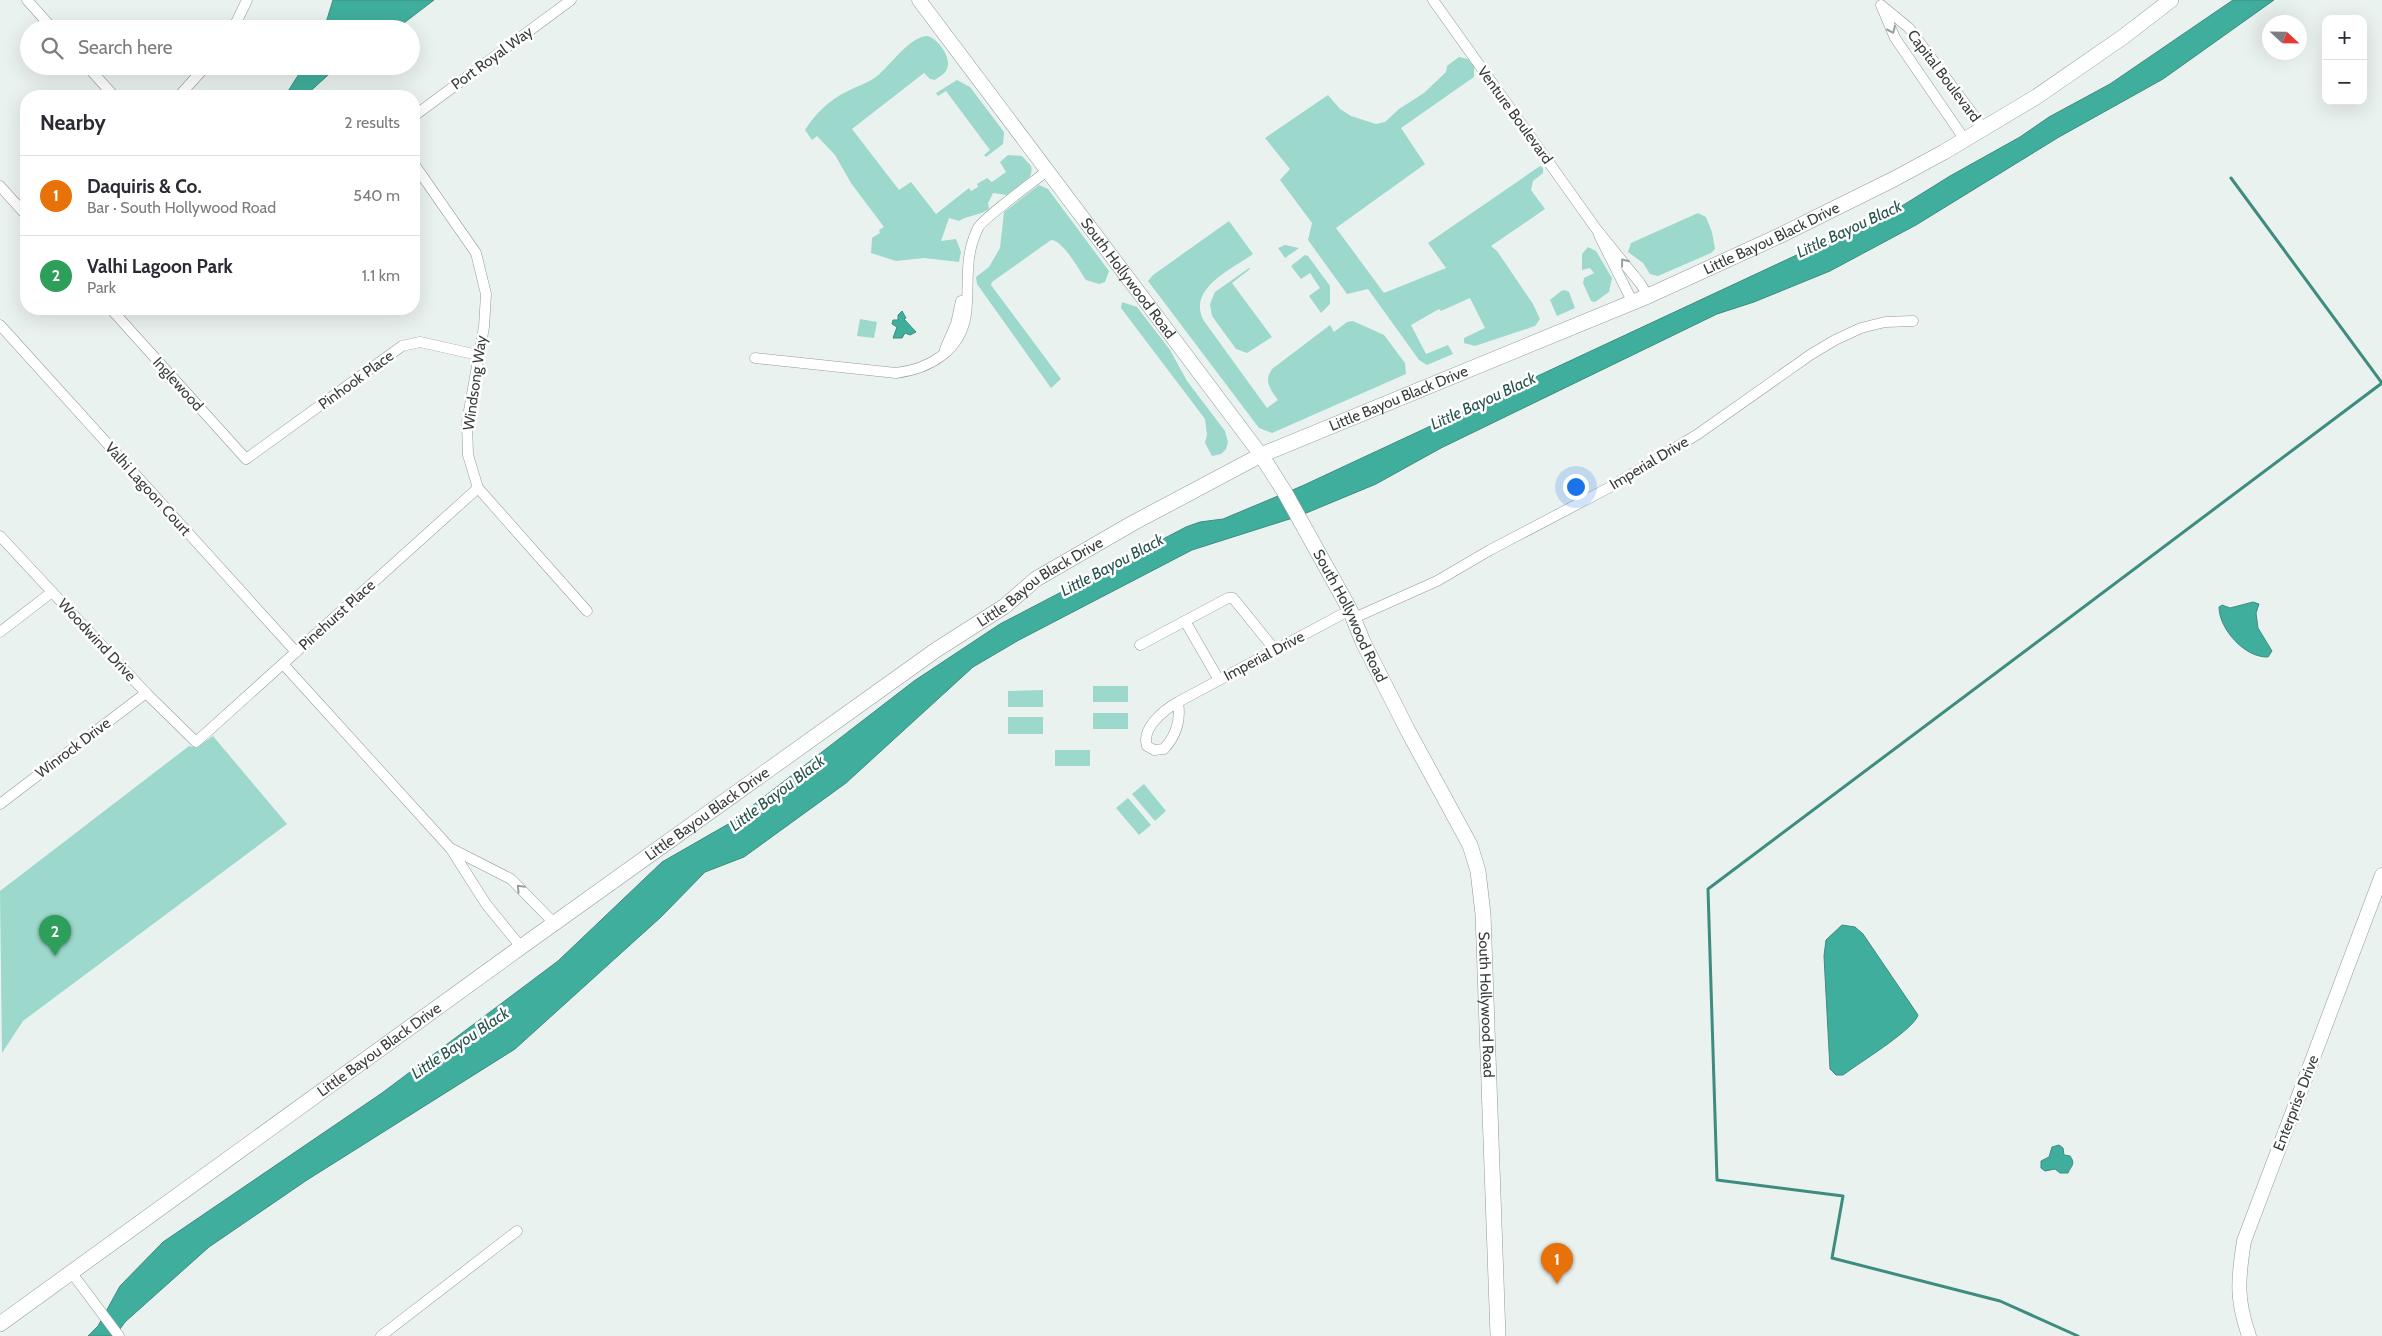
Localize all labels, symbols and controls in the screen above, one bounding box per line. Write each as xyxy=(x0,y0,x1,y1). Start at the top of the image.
north arrow xyxy=(2262,15,2307,60)
map controls xyxy=(2322,15,2367,105)
button: + xyxy=(2322,15,2367,60)
search box xyxy=(20,20,420,75)
street label: Port Royal Way xyxy=(448,22,537,94)
one-way arrow xyxy=(1886,25,1896,34)
street label: Capital Boulevard xyxy=(1904,26,1984,126)
icon: search xyxy=(38,34,66,62)
text: Search here xyxy=(78,36,172,59)
button: − xyxy=(2322,60,2367,105)
street label: Venture Boulevard xyxy=(1474,63,1556,167)
text: Nearby xyxy=(40,110,106,135)
text: 2 results xyxy=(344,113,400,132)
text: Daquiris & Co. xyxy=(87,175,202,198)
text: 1 xyxy=(53,186,59,205)
text: 540 m xyxy=(353,186,400,205)
water label: Little Bayou Black xyxy=(1793,196,1906,262)
text: Bar · South Hollywood Road xyxy=(87,198,276,217)
street label: Little Bayou Black Drive xyxy=(1701,198,1843,278)
street label: South Hollywood Road xyxy=(1077,214,1179,342)
text: Valhi Lagoon Park xyxy=(87,255,233,278)
one-way arrow xyxy=(1621,259,1629,268)
text: 2 xyxy=(52,266,60,285)
text: 1.1 km xyxy=(362,266,400,285)
text: Park xyxy=(87,278,116,297)
street label: Windsong Way xyxy=(459,334,491,432)
street label: Pinhook Place xyxy=(315,347,397,413)
street label: Inglewood xyxy=(149,353,207,415)
street label: Little Bayou Black Drive xyxy=(1326,362,1471,435)
water label: Little Bayou Black xyxy=(1427,368,1540,434)
street label: Imperial Drive xyxy=(1606,432,1692,494)
street label: Valhi Lagoon Court xyxy=(101,439,195,539)
your location xyxy=(1563,474,1589,500)
water label: Little Bayou Black xyxy=(1057,529,1168,600)
street label: Little Bayou Black Drive xyxy=(974,533,1106,631)
street label: South Hollywood Road xyxy=(1309,546,1391,685)
street label: Pinehurst Place xyxy=(295,576,379,654)
street label: Woodwind Drive xyxy=(54,595,140,685)
street label: Imperial Drive xyxy=(1221,627,1308,685)
street label: Winrock Drive xyxy=(32,714,114,782)
water label: Little Bayou Black xyxy=(726,750,829,835)
street label: Little Bayou Black Drive xyxy=(642,763,773,864)
one-way arrow xyxy=(517,885,526,894)
pin: 2 xyxy=(39,915,71,956)
street label: South Hollywood Road xyxy=(1475,931,1498,1078)
street label: Little Bayou Black Drive xyxy=(314,999,445,1100)
water label: Little Bayou Black xyxy=(408,1003,513,1083)
street label: Enterprise Drive xyxy=(2269,1052,2323,1153)
pin: 1 xyxy=(1541,1243,1573,1284)

